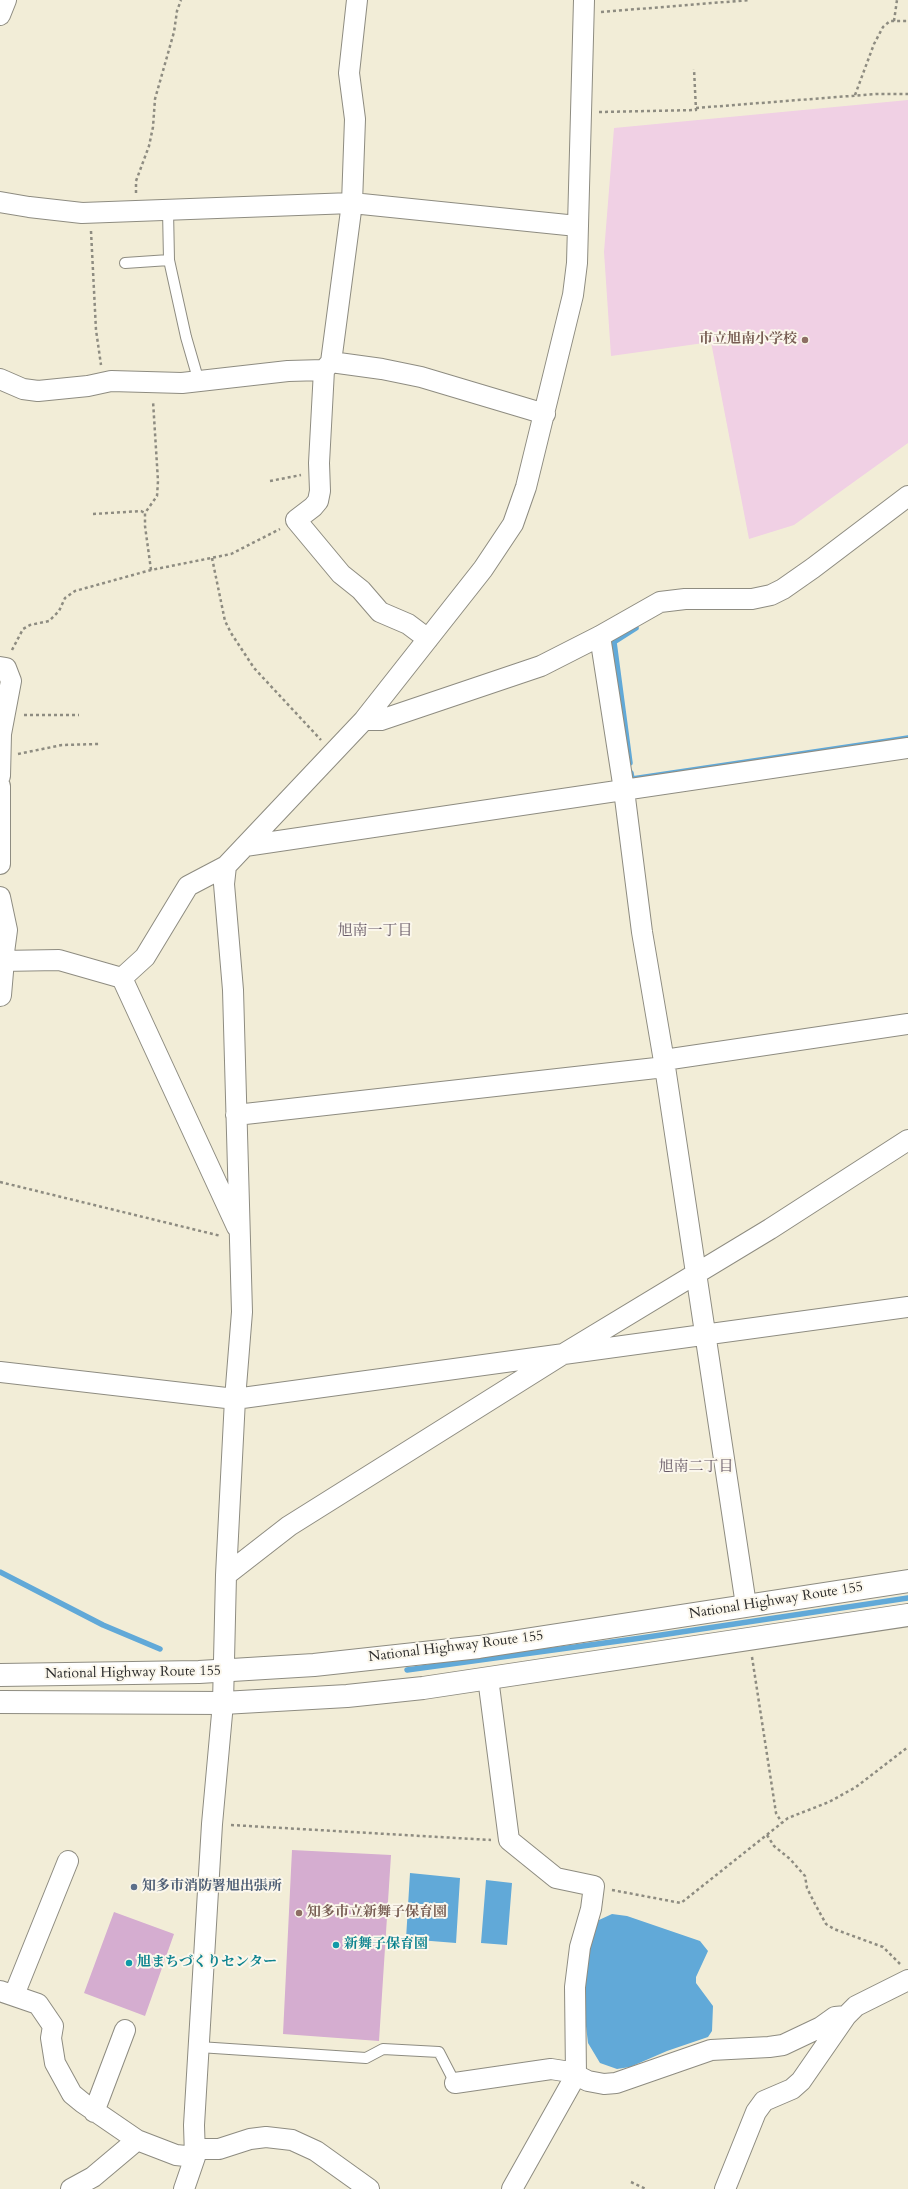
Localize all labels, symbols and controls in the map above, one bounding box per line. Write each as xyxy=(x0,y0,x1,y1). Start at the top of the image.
place label: 市立旭南小学校 xyxy=(699,332,797,348)
marker: 市立旭南小学校 xyxy=(800,335,810,345)
district label: 旭南一丁目 xyxy=(338,923,412,941)
district label: 旭南二丁目 xyxy=(659,1459,733,1477)
street label: National Highway Route 155 xyxy=(688,1579,864,1623)
street label: National Highway Route 155 xyxy=(368,1628,544,1666)
street label: National Highway Route 155 xyxy=(45,1663,221,1683)
place label: 知多市消防署旭出張所 xyxy=(142,1879,282,1895)
marker: 知多市消防署旭出張所 xyxy=(129,1882,139,1892)
place label: 知多市立新舞子保育園 xyxy=(307,1905,447,1921)
marker: 知多市立新舞子保育園 xyxy=(294,1908,304,1918)
place label: 新舞子保育園 xyxy=(344,1937,428,1953)
marker: 新舞子保育園 xyxy=(331,1940,341,1950)
place label: 旭まちづくりセンター xyxy=(137,1955,277,1971)
marker: 旭まちづくりセンター xyxy=(124,1958,134,1968)

